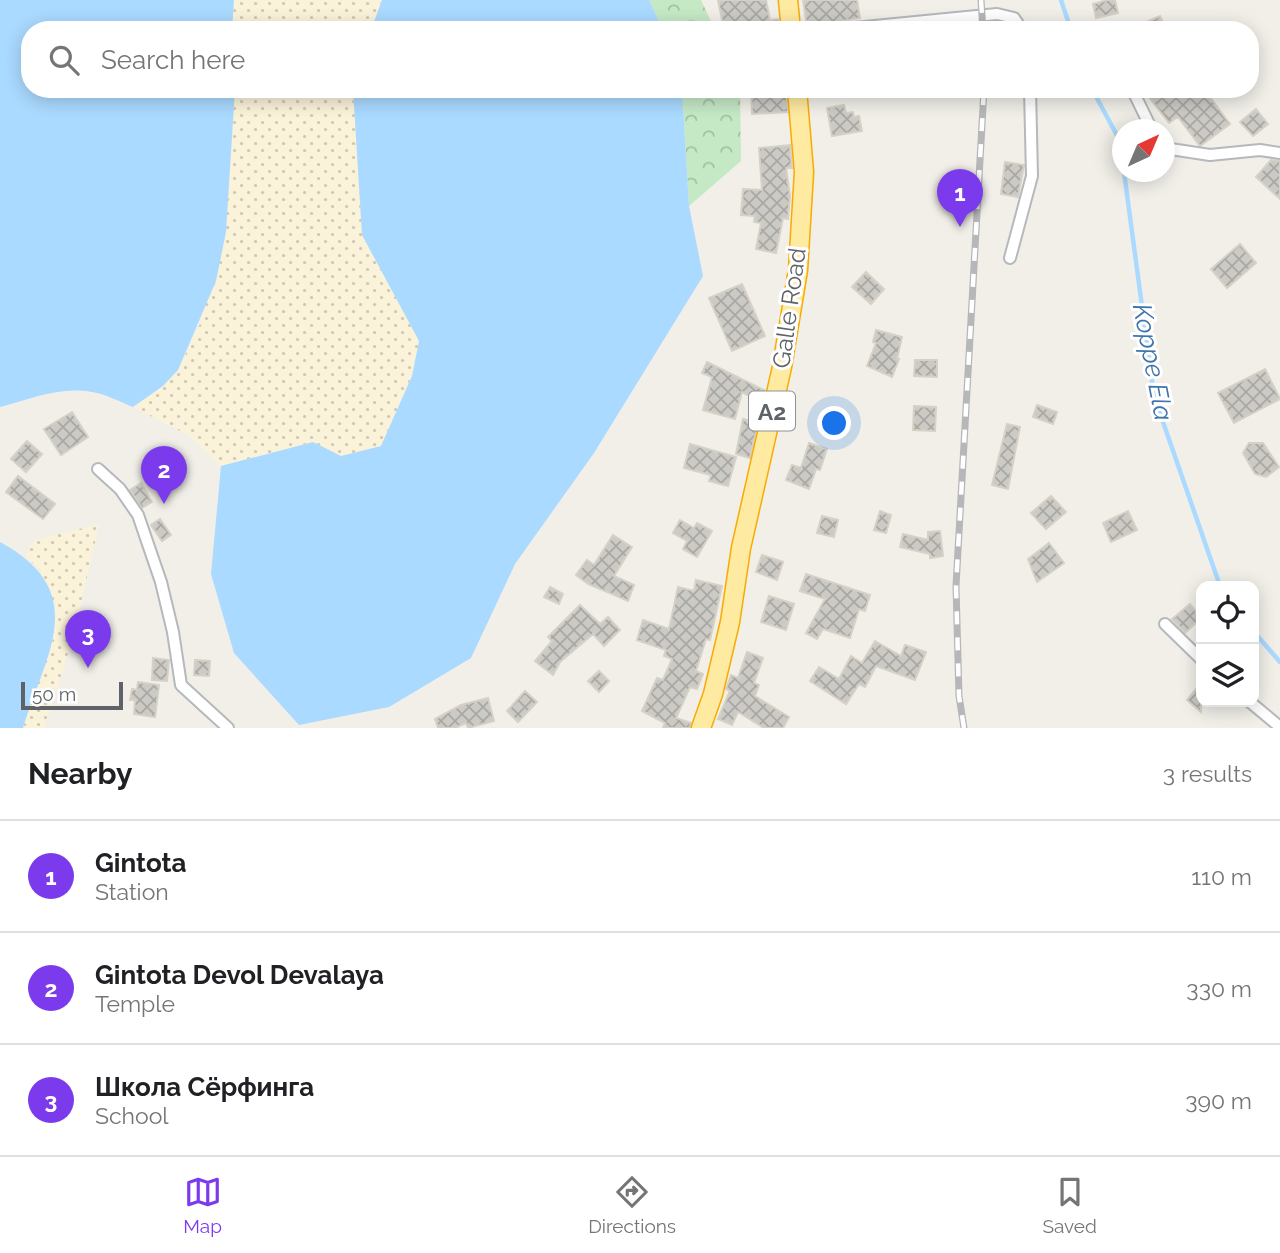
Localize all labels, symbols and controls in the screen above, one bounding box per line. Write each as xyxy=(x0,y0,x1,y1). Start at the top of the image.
search box xyxy=(21,21,1259,98)
icon: search xyxy=(45,41,83,79)
text: Search here xyxy=(101,45,245,75)
north arrow xyxy=(1112,119,1175,182)
pin: 1 xyxy=(937,169,983,227)
street label: Galle Road xyxy=(766,246,812,370)
water label: Koppe Ela xyxy=(1127,301,1179,423)
road number: A2 xyxy=(749,392,795,430)
your location xyxy=(817,406,851,440)
pin: 2 xyxy=(141,446,187,504)
map controls xyxy=(1196,581,1259,707)
button: locate xyxy=(1196,581,1259,644)
pin: 3 xyxy=(65,610,111,668)
button: layers xyxy=(1196,644,1259,707)
scale bar xyxy=(21,679,122,711)
text: 50 m xyxy=(32,683,76,705)
text: Nearby xyxy=(28,756,132,791)
text: 3 results xyxy=(1163,760,1252,787)
text: Gintota xyxy=(95,848,186,878)
text: 1 xyxy=(45,863,57,890)
text: 110 m xyxy=(1191,863,1252,890)
text: Station xyxy=(95,878,169,905)
text: Gintota Devol Devalaya xyxy=(95,960,384,990)
text: 2 xyxy=(45,975,57,1002)
text: 330 m xyxy=(1186,975,1252,1002)
text: Temple xyxy=(95,990,175,1017)
text: Школа Сёрфинга xyxy=(95,1072,314,1102)
text: 3 xyxy=(45,1087,57,1114)
text: 390 m xyxy=(1185,1087,1252,1114)
text: School xyxy=(95,1102,169,1129)
tab: Map xyxy=(183,1173,222,1237)
tab: Directions xyxy=(588,1173,676,1237)
tab: Saved xyxy=(1042,1173,1097,1237)

